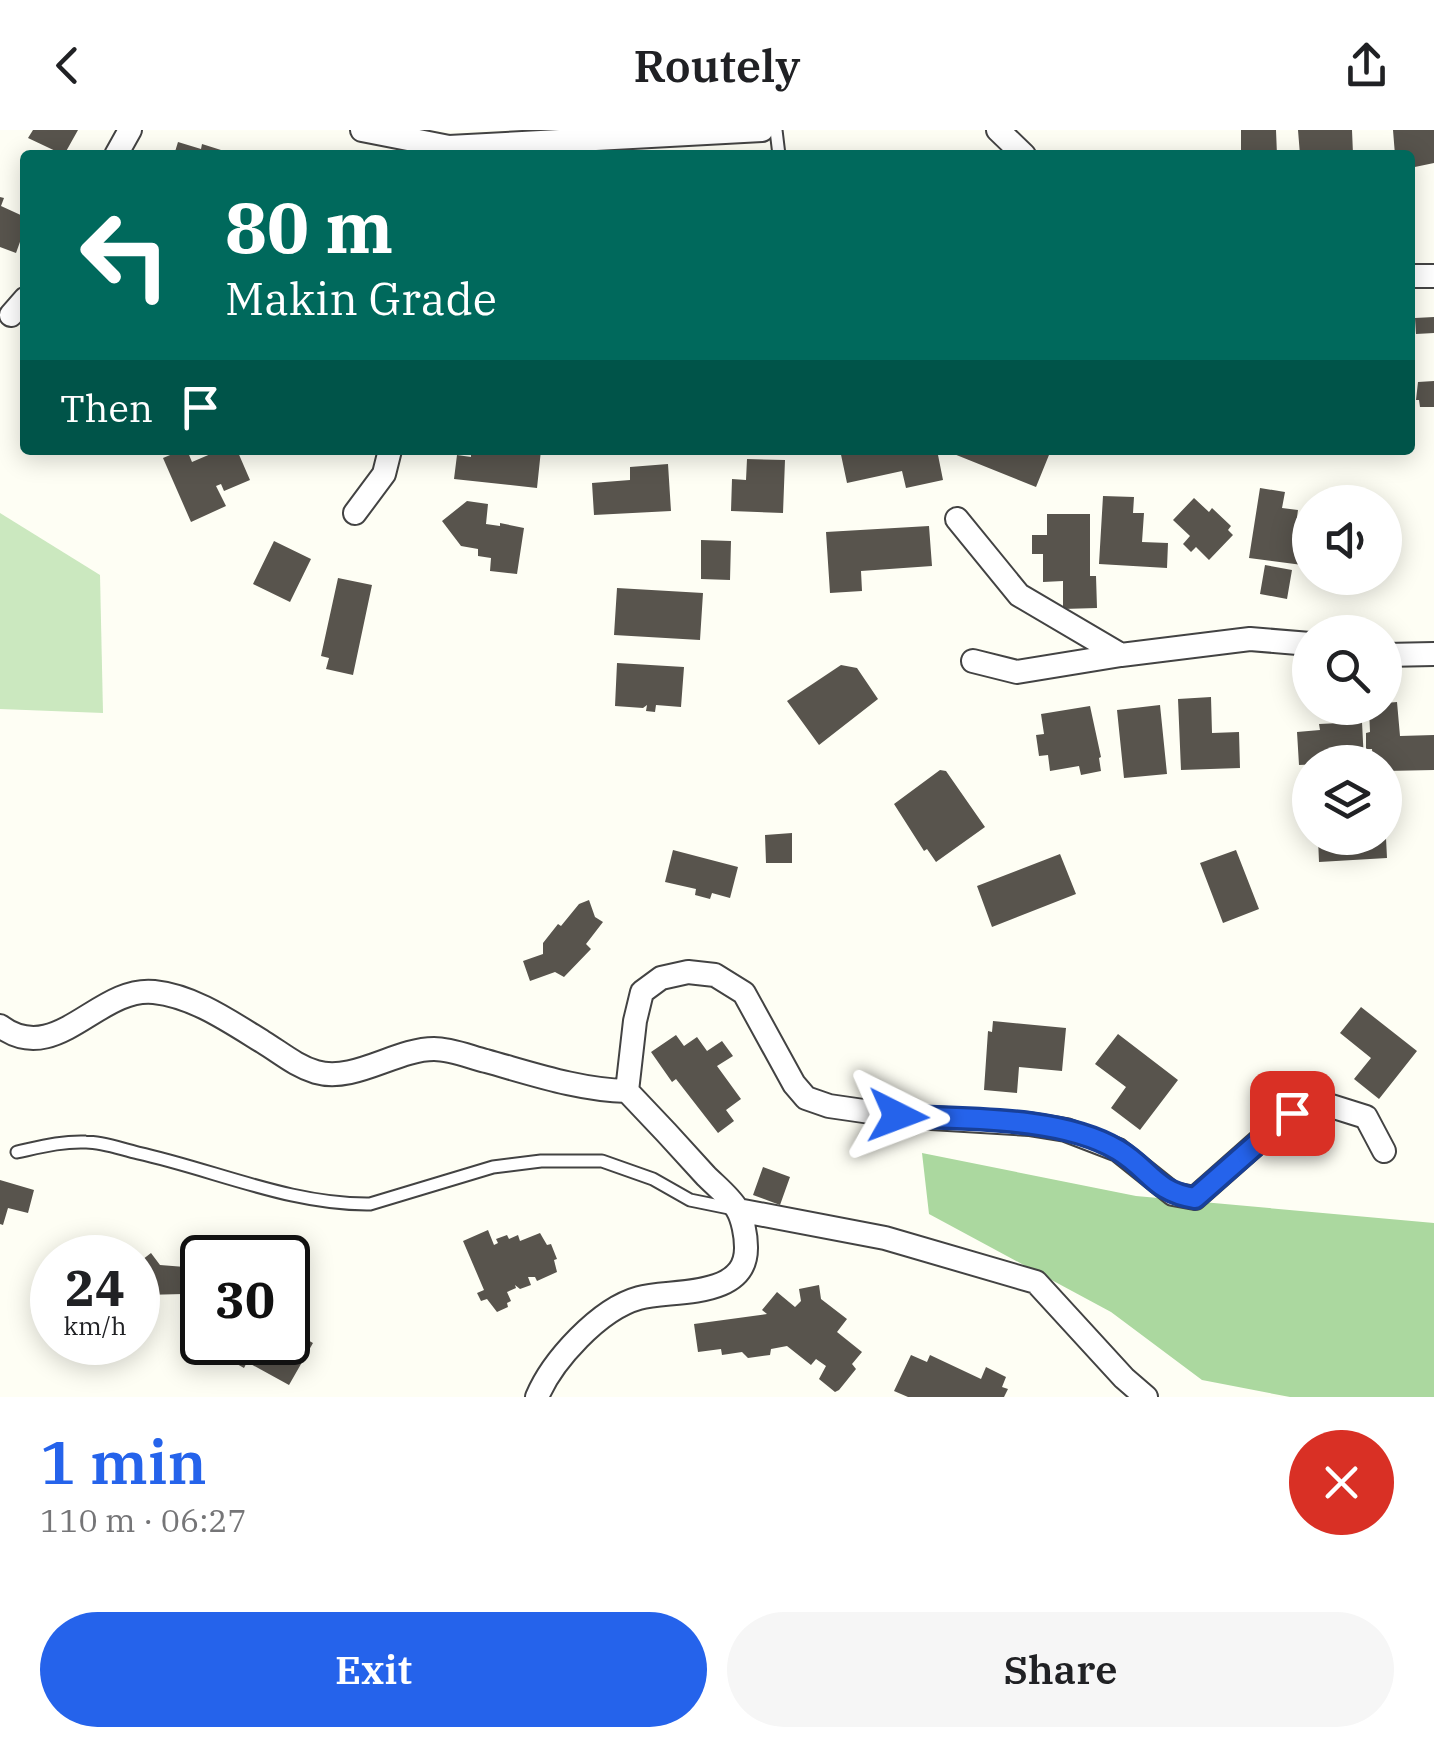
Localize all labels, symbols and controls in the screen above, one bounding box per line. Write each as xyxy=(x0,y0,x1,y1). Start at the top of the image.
text: Routely xyxy=(634,36,800,94)
icon: back xyxy=(40,38,95,93)
icon: share xyxy=(1339,38,1394,93)
text: 80 m xyxy=(225,181,393,272)
icon: left xyxy=(60,190,190,320)
text: Makin Grade xyxy=(225,269,497,327)
icon: arrive xyxy=(173,380,228,435)
text: Then xyxy=(60,383,153,432)
map controls xyxy=(1292,485,1402,855)
button: sound xyxy=(1292,485,1402,595)
button: search xyxy=(1292,615,1402,725)
button: layers xyxy=(1292,745,1402,855)
position arrow xyxy=(846,1064,950,1168)
pin xyxy=(1250,1071,1335,1156)
icon: arrive xyxy=(1265,1086,1320,1141)
speed limit sign: 30 xyxy=(180,1235,310,1365)
text: 24 xyxy=(65,1255,125,1320)
text: km/h xyxy=(63,1309,127,1342)
text: 1 min xyxy=(40,1422,207,1501)
button: close xyxy=(1289,1430,1394,1535)
text: 110 m · 06:27 xyxy=(40,1499,247,1541)
button: Exit xyxy=(40,1612,707,1727)
button: Share xyxy=(727,1612,1394,1727)

